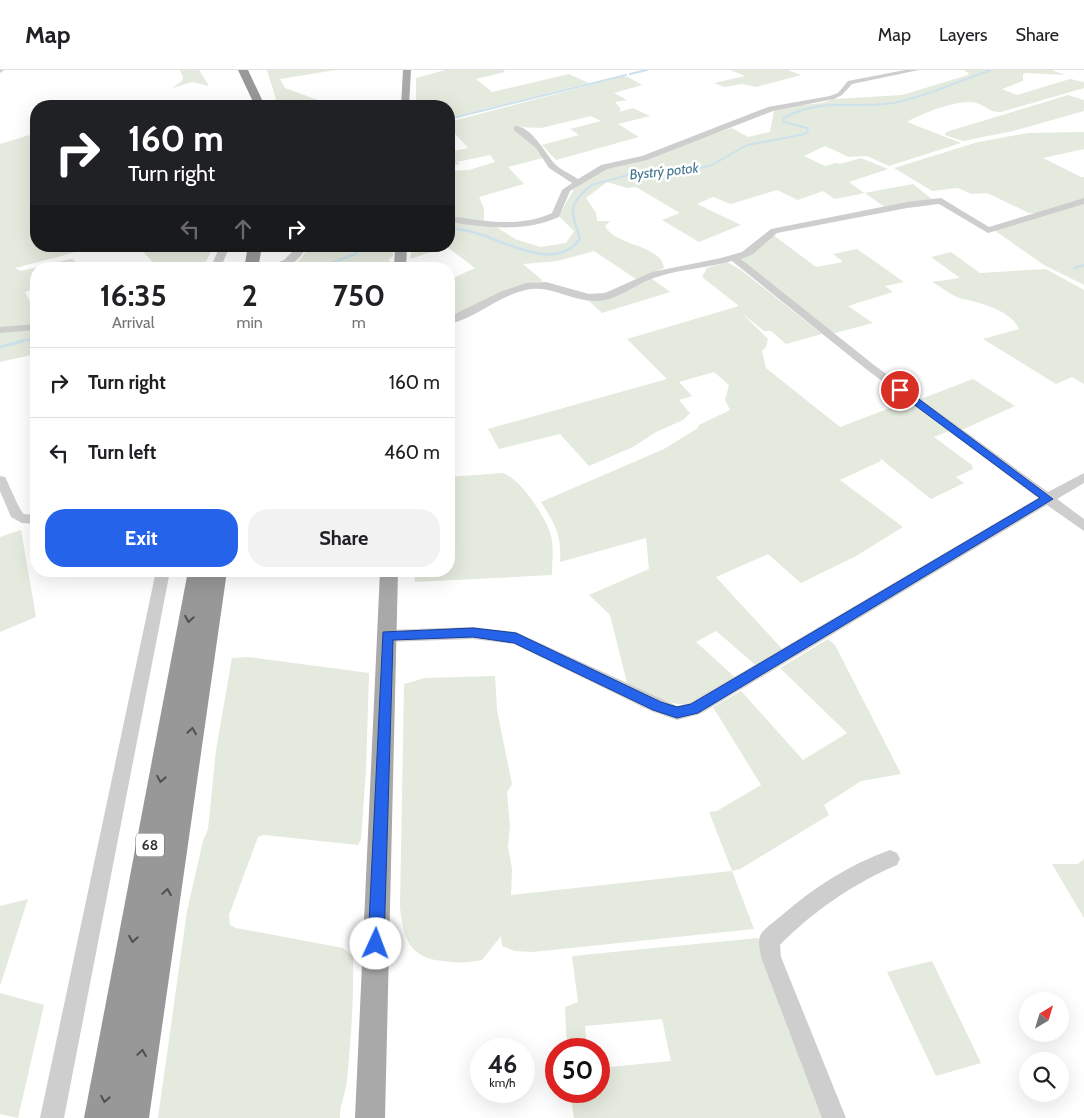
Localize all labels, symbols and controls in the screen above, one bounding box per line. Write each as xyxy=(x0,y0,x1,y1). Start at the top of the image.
text: Map xyxy=(25,20,71,49)
text: Map xyxy=(878,24,911,46)
text: Layers xyxy=(939,24,988,46)
text: Share xyxy=(1016,24,1059,46)
text: 160 m xyxy=(128,117,224,160)
icon: right xyxy=(45,120,110,185)
water label: Bystrý potok xyxy=(629,158,700,184)
text: Turn right xyxy=(128,160,215,187)
icon: left xyxy=(176,215,204,243)
icon: ahead xyxy=(229,215,257,243)
icon: right xyxy=(282,215,310,243)
text: 16:35 xyxy=(100,277,167,314)
text: 2 xyxy=(242,277,258,314)
text: 750 xyxy=(333,277,385,314)
text: Arrival xyxy=(112,313,155,332)
text: min xyxy=(236,313,263,332)
text: m xyxy=(352,313,366,332)
icon: right xyxy=(45,369,73,397)
pin xyxy=(879,369,921,411)
text: Turn right xyxy=(88,371,166,394)
text: 160 m xyxy=(389,371,440,394)
icon: arrive xyxy=(886,376,914,404)
icon: left xyxy=(45,439,73,467)
text: Turn left xyxy=(88,441,156,464)
text: 460 m xyxy=(384,441,440,464)
button: Exit xyxy=(45,509,238,567)
button: Share xyxy=(248,509,440,567)
one-way arrow xyxy=(185,615,195,624)
one-way arrow xyxy=(187,727,197,736)
one-way arrow xyxy=(157,775,167,784)
road number: 68 xyxy=(136,834,164,856)
one-way arrow xyxy=(162,888,172,896)
position arrow xyxy=(349,917,401,969)
one-way arrow xyxy=(128,935,138,944)
north arrow xyxy=(1019,992,1069,1042)
map controls xyxy=(1019,992,1069,1102)
speed limit sign: 50 xyxy=(545,1038,610,1103)
one-way arrow xyxy=(137,1048,147,1057)
text: 46 xyxy=(488,1049,517,1079)
button: search xyxy=(1019,1052,1069,1102)
text: km/h xyxy=(489,1075,516,1090)
one-way arrow xyxy=(100,1095,110,1104)

